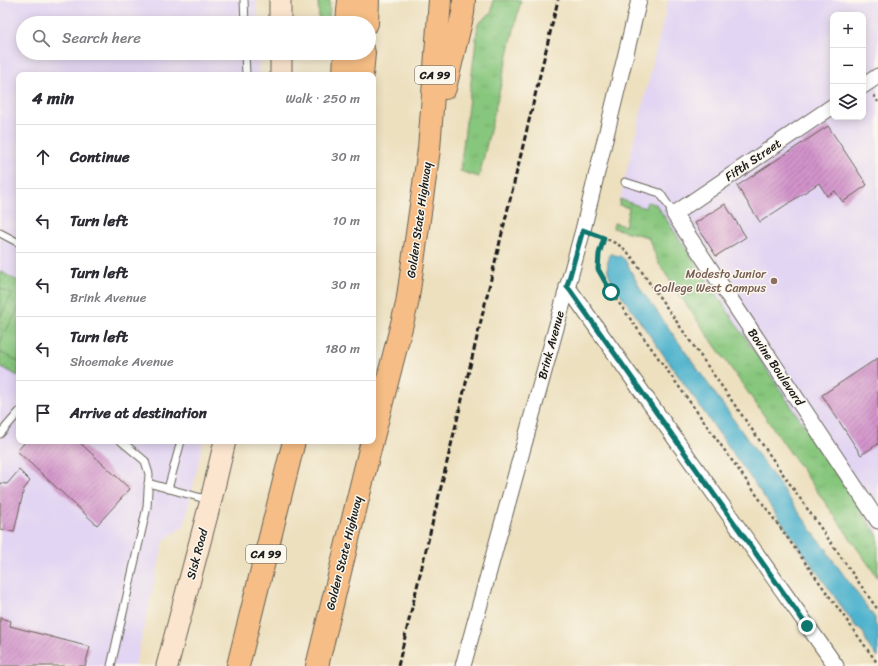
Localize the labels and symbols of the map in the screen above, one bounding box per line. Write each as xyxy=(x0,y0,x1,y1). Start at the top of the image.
road number: CA 99 xyxy=(415,66,455,84)
street label: Fifth Street xyxy=(720,133,786,187)
street label: Golden State Highway xyxy=(400,160,438,280)
place label: Modesto Junior College West Campus xyxy=(654,263,767,299)
marker: Modesto Junior College West Campus xyxy=(769,276,779,286)
route start xyxy=(602,283,620,301)
street label: Brink Avenue xyxy=(531,308,571,382)
street label: Bovine Boulevard xyxy=(742,324,811,411)
street label: Golden State Highway xyxy=(319,493,369,612)
street label: Sisk Road xyxy=(180,526,214,582)
road number: CA 99 xyxy=(246,545,286,563)
route end xyxy=(798,617,816,635)

